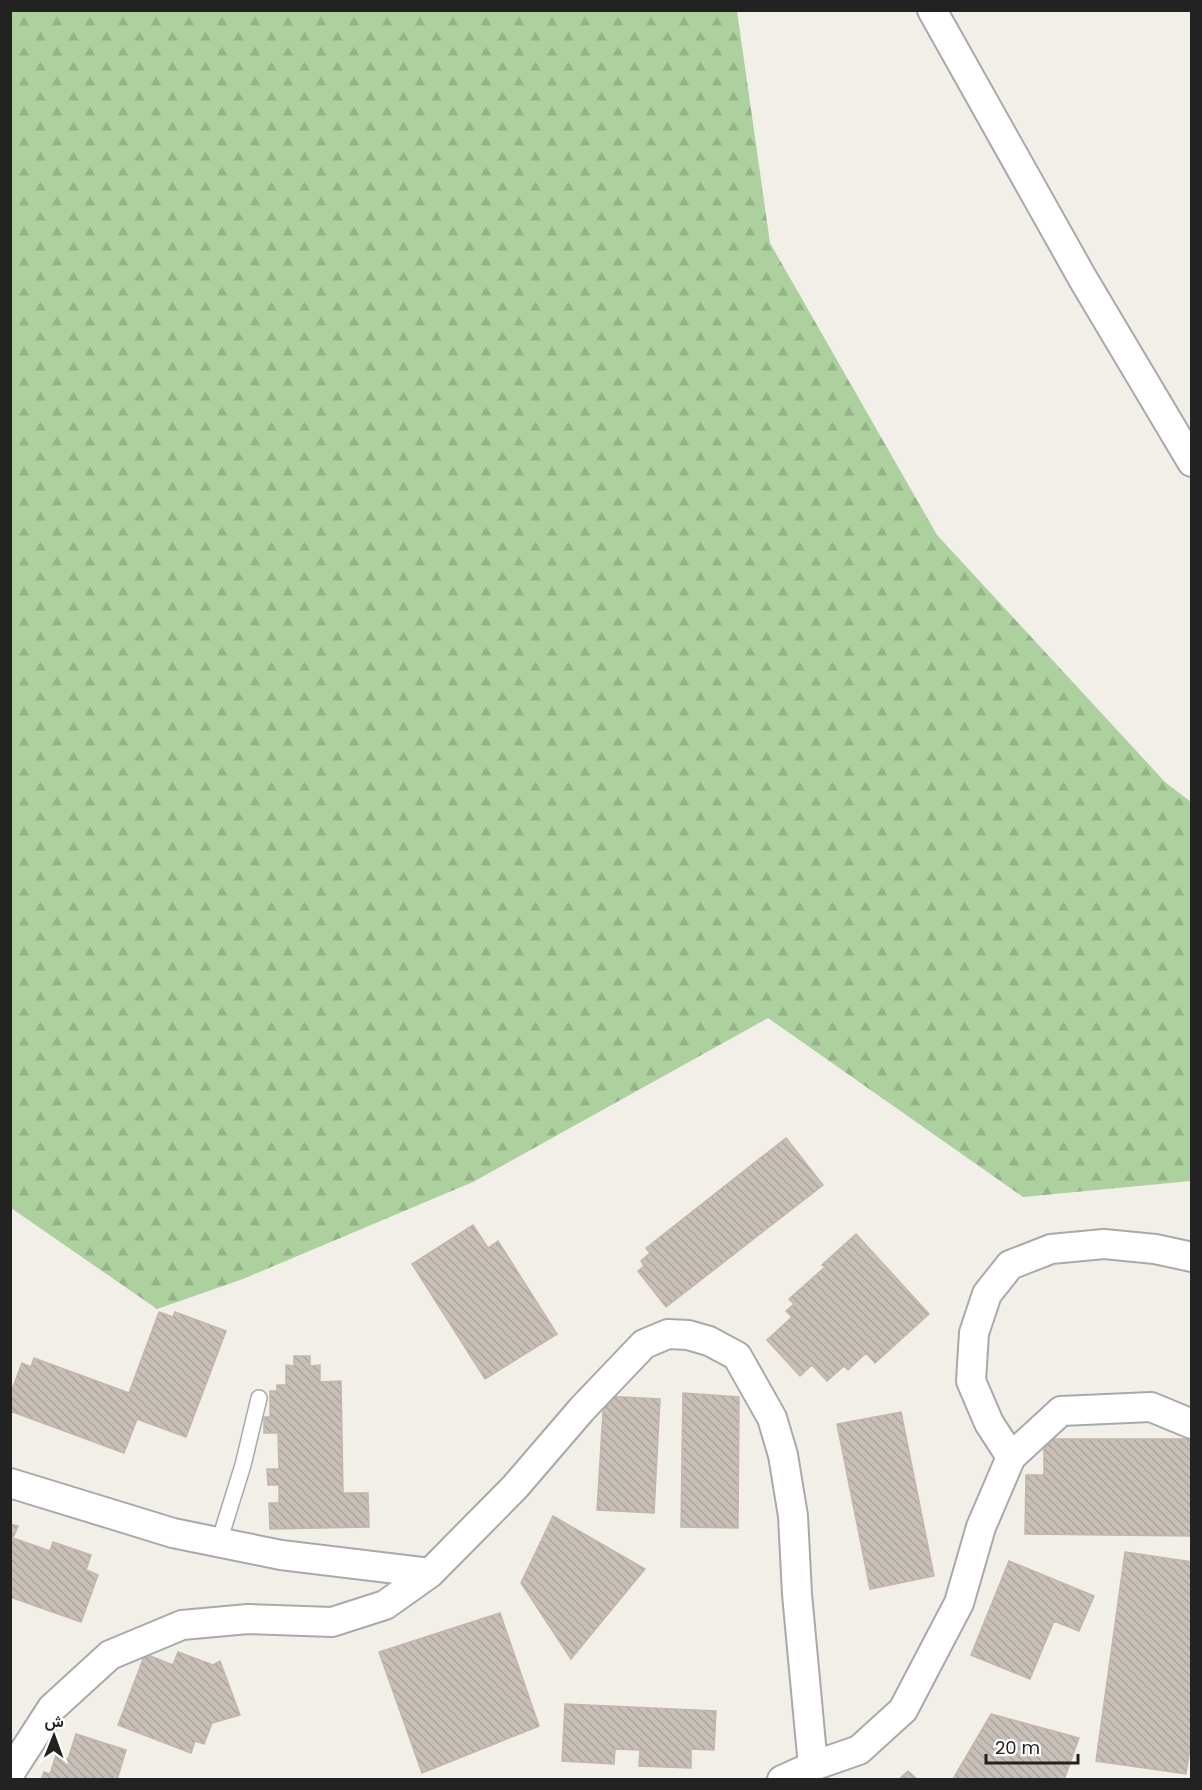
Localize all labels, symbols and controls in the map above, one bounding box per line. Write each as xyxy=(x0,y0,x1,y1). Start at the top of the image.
north arrow xyxy=(24,1706,84,1766)
text: ش xyxy=(44,1710,64,1733)
scale bar xyxy=(986,1727,1078,1765)
text: 20 m xyxy=(995,1735,1040,1760)

